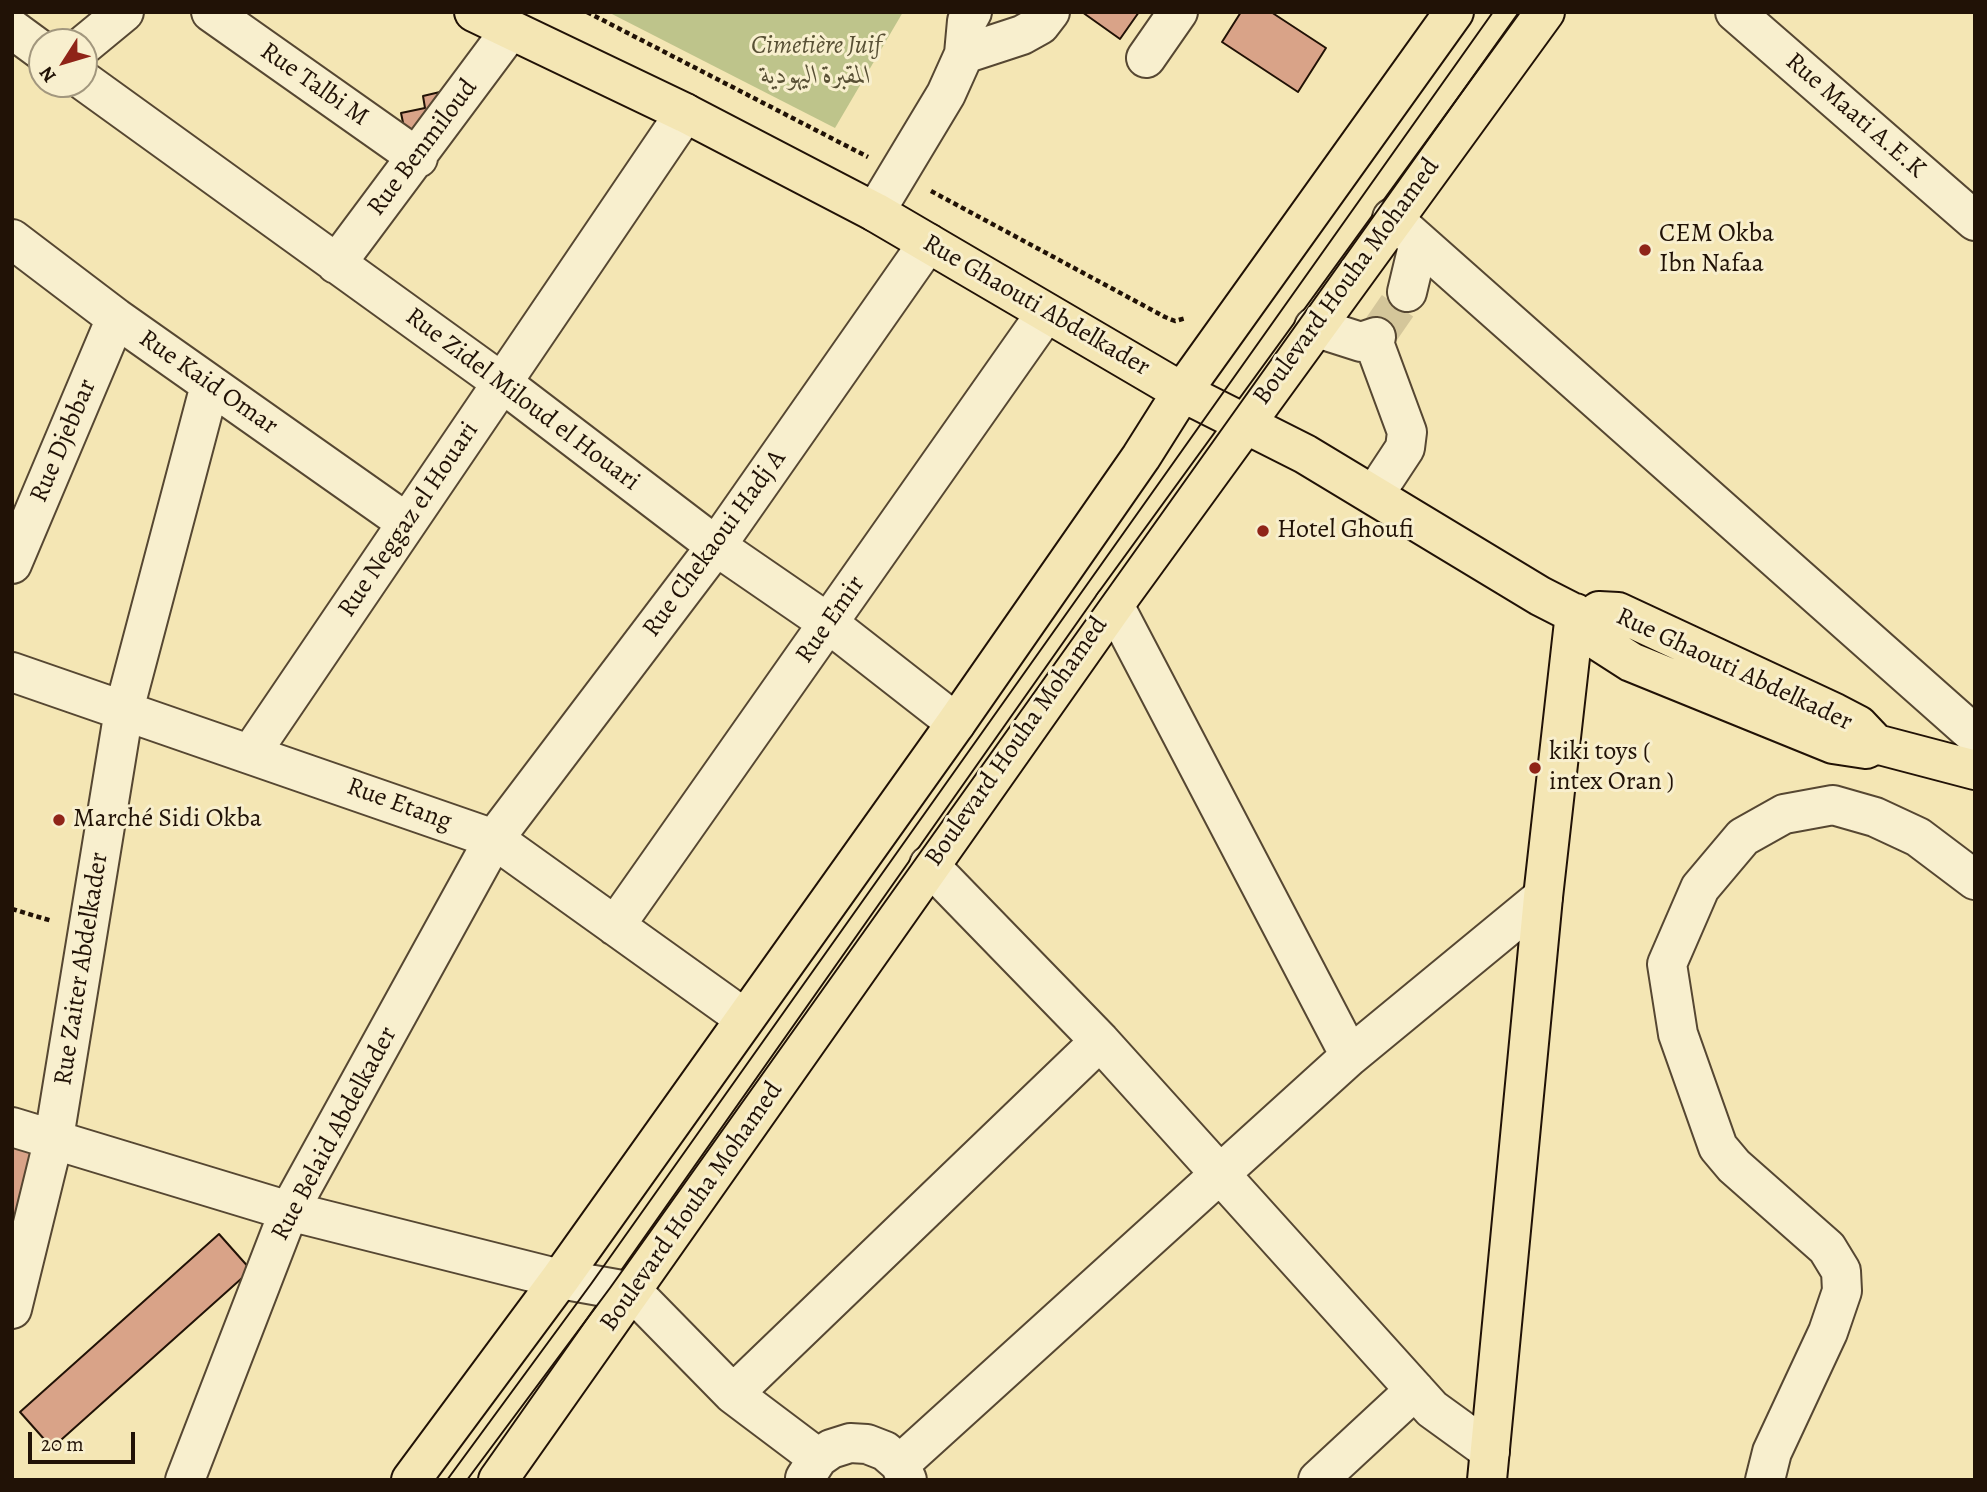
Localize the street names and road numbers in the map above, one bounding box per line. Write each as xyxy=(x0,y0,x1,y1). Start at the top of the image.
street label: Rue Talbi M xyxy=(254,36,374,134)
street label: Rue Maati A.E.K xyxy=(1778,47,1932,185)
street label: Rue Benmiloud xyxy=(361,73,485,223)
street label: Boulevard Houha Mohamed xyxy=(1247,153,1447,411)
street label: Rue Ghaouti Abdelkader xyxy=(917,228,1155,384)
street label: Rue Zidel Miloud el Houari xyxy=(399,302,645,498)
street label: Rue Kaid Omar xyxy=(133,324,283,442)
street label: Rue Djebbar xyxy=(24,375,104,507)
street label: Rue Neggaz el Houari xyxy=(332,416,486,624)
street label: Rue Chekaoui Hadj A xyxy=(637,444,793,644)
street label: Rue Emir xyxy=(790,570,872,670)
street label: Rue Ghaouti Abdelkader xyxy=(1611,602,1857,738)
street label: Boulevard Houha Mohamed xyxy=(919,611,1115,873)
street label: Rue Etang xyxy=(342,772,456,838)
street label: Rue Zaiter Abdelkader xyxy=(48,850,116,1088)
street label: Rue Belaid Abdelkader xyxy=(265,1022,405,1246)
street label: Boulevard Houha Mohamed xyxy=(594,1076,790,1338)

